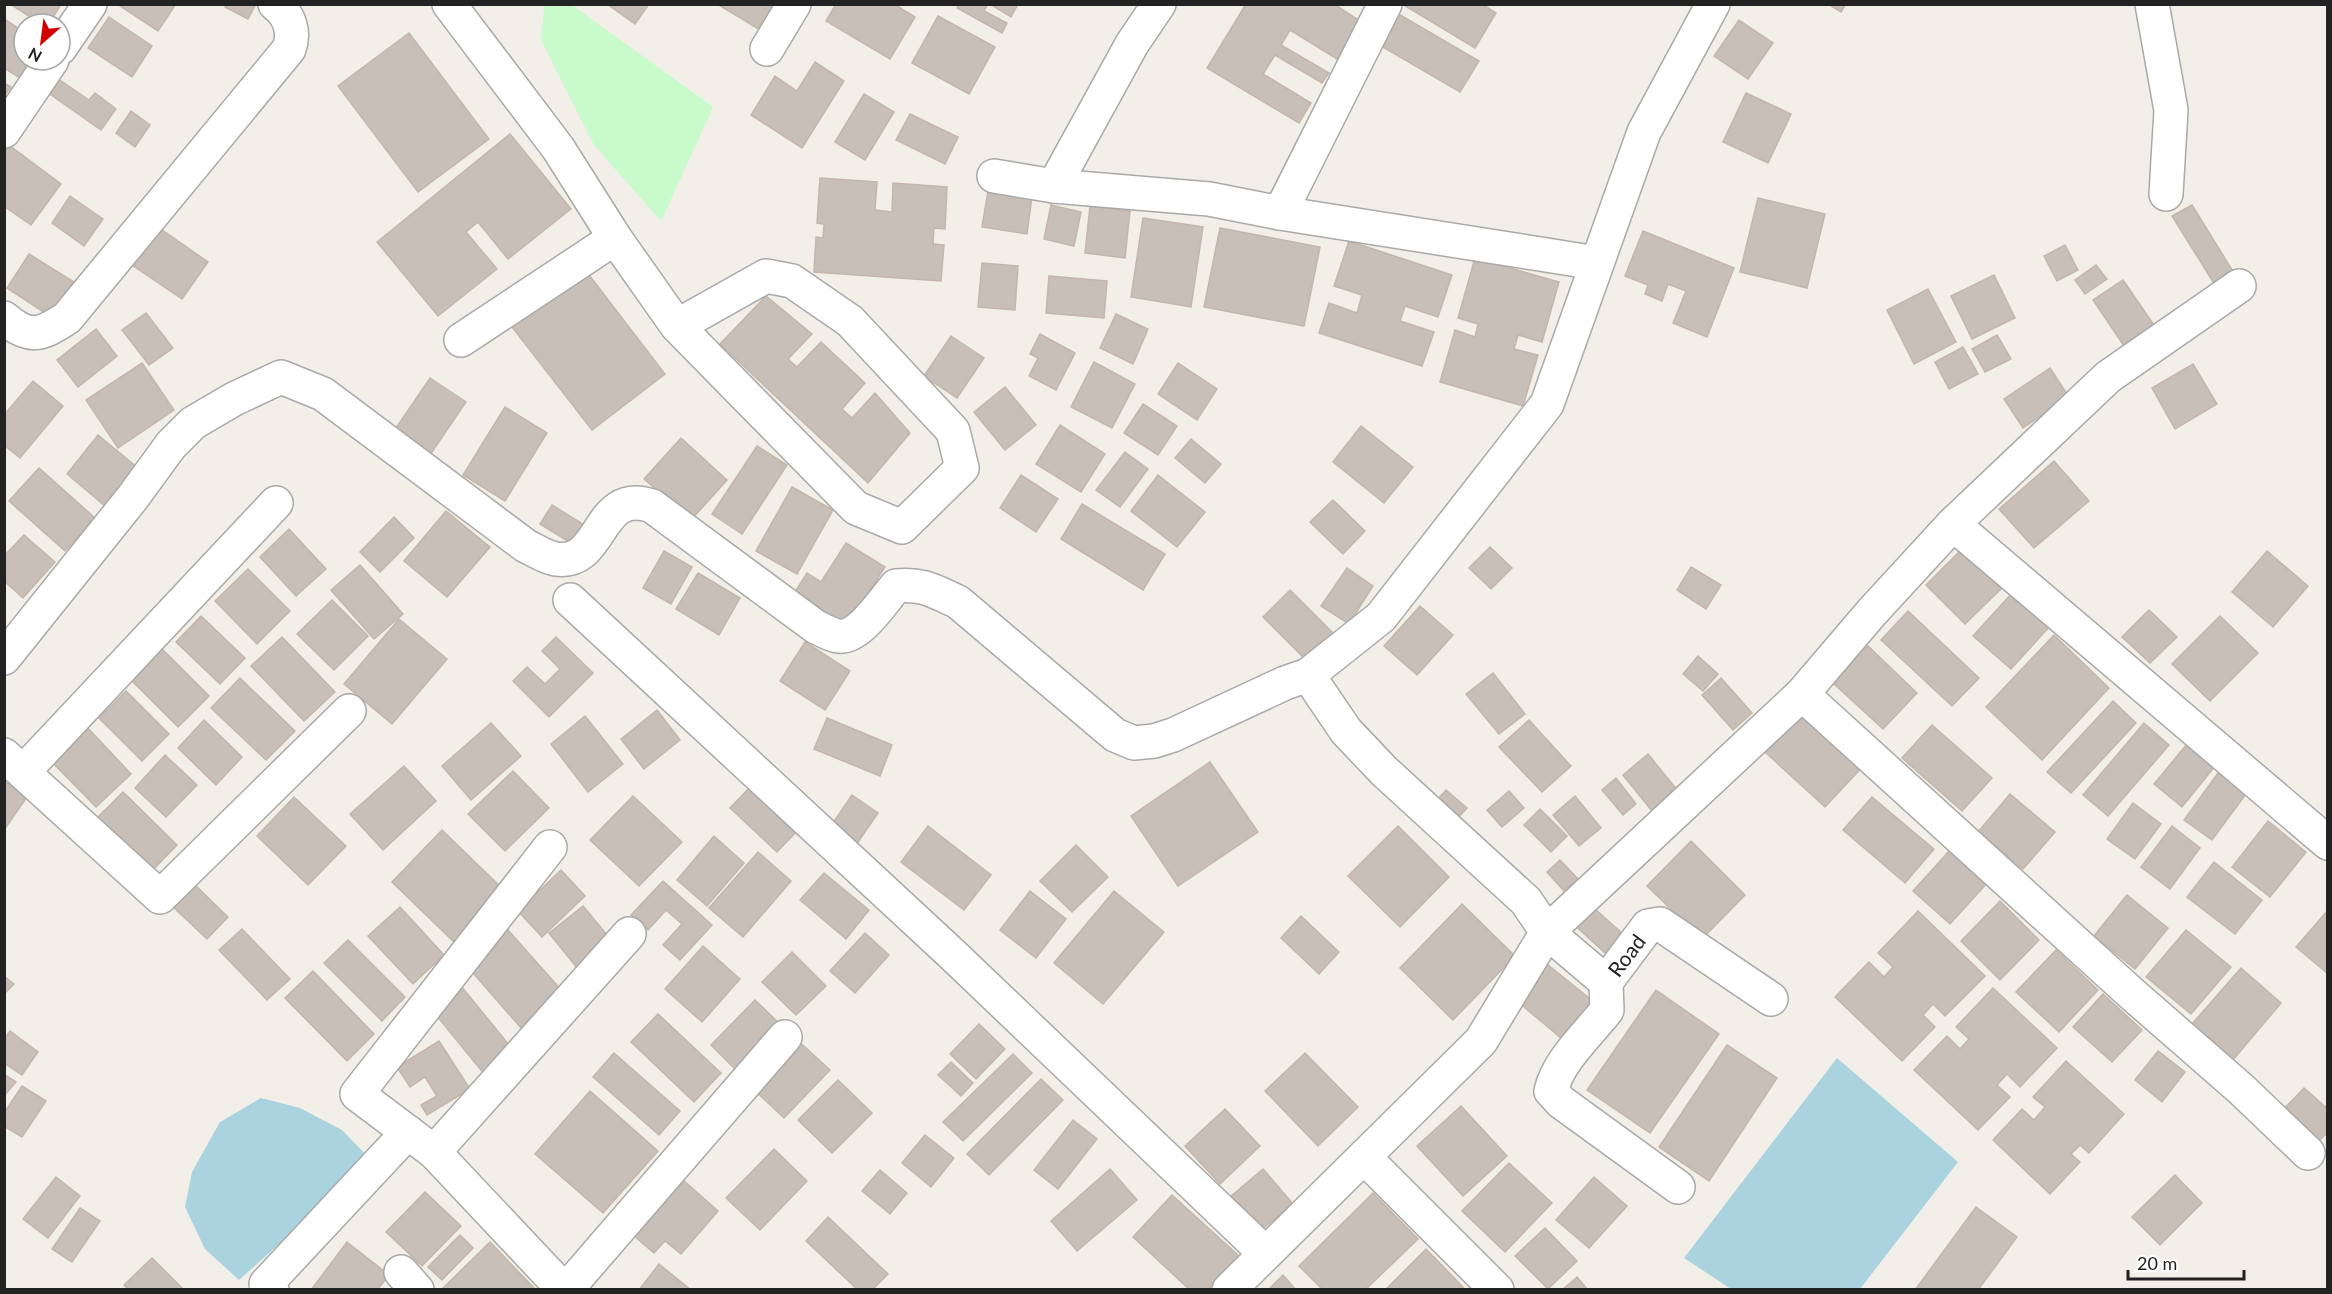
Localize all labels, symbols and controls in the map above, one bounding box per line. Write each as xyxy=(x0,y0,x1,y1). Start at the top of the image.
north arrow xyxy=(12,12,72,72)
text: N xyxy=(25,44,45,67)
street label: Road xyxy=(1602,929,1650,981)
scale bar xyxy=(2128,1243,2244,1281)
text: 20 m xyxy=(2137,1252,2177,1274)

